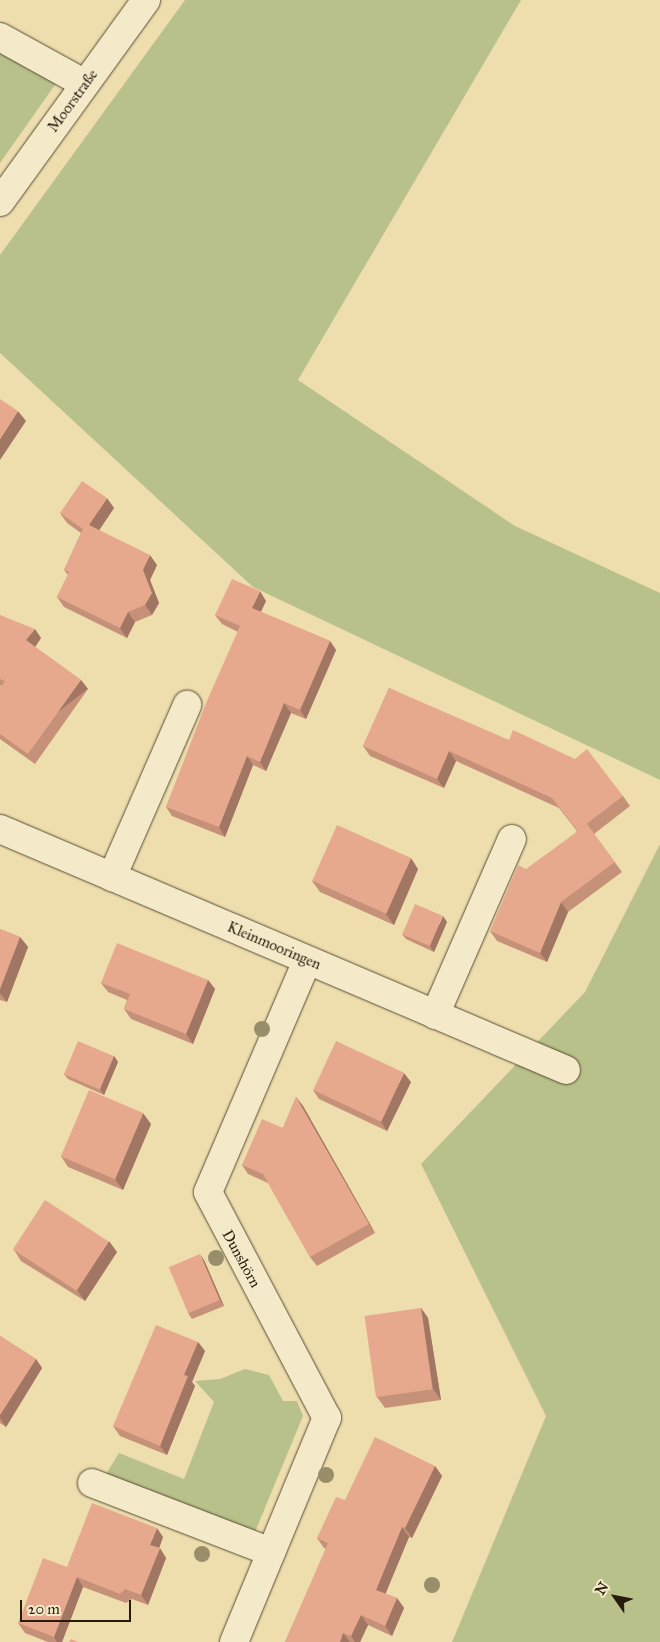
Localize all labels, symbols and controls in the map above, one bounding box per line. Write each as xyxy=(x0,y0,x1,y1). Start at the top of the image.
street label: Moorstraße xyxy=(44,66,102,136)
street label: Kleinmooringen xyxy=(224,918,324,974)
street label: Dunshörn xyxy=(218,1227,264,1291)
north arrow xyxy=(590,1572,640,1622)
text: N xyxy=(592,1579,612,1598)
scale bar xyxy=(22,1590,134,1622)
text: 20 m xyxy=(28,1600,60,1618)

